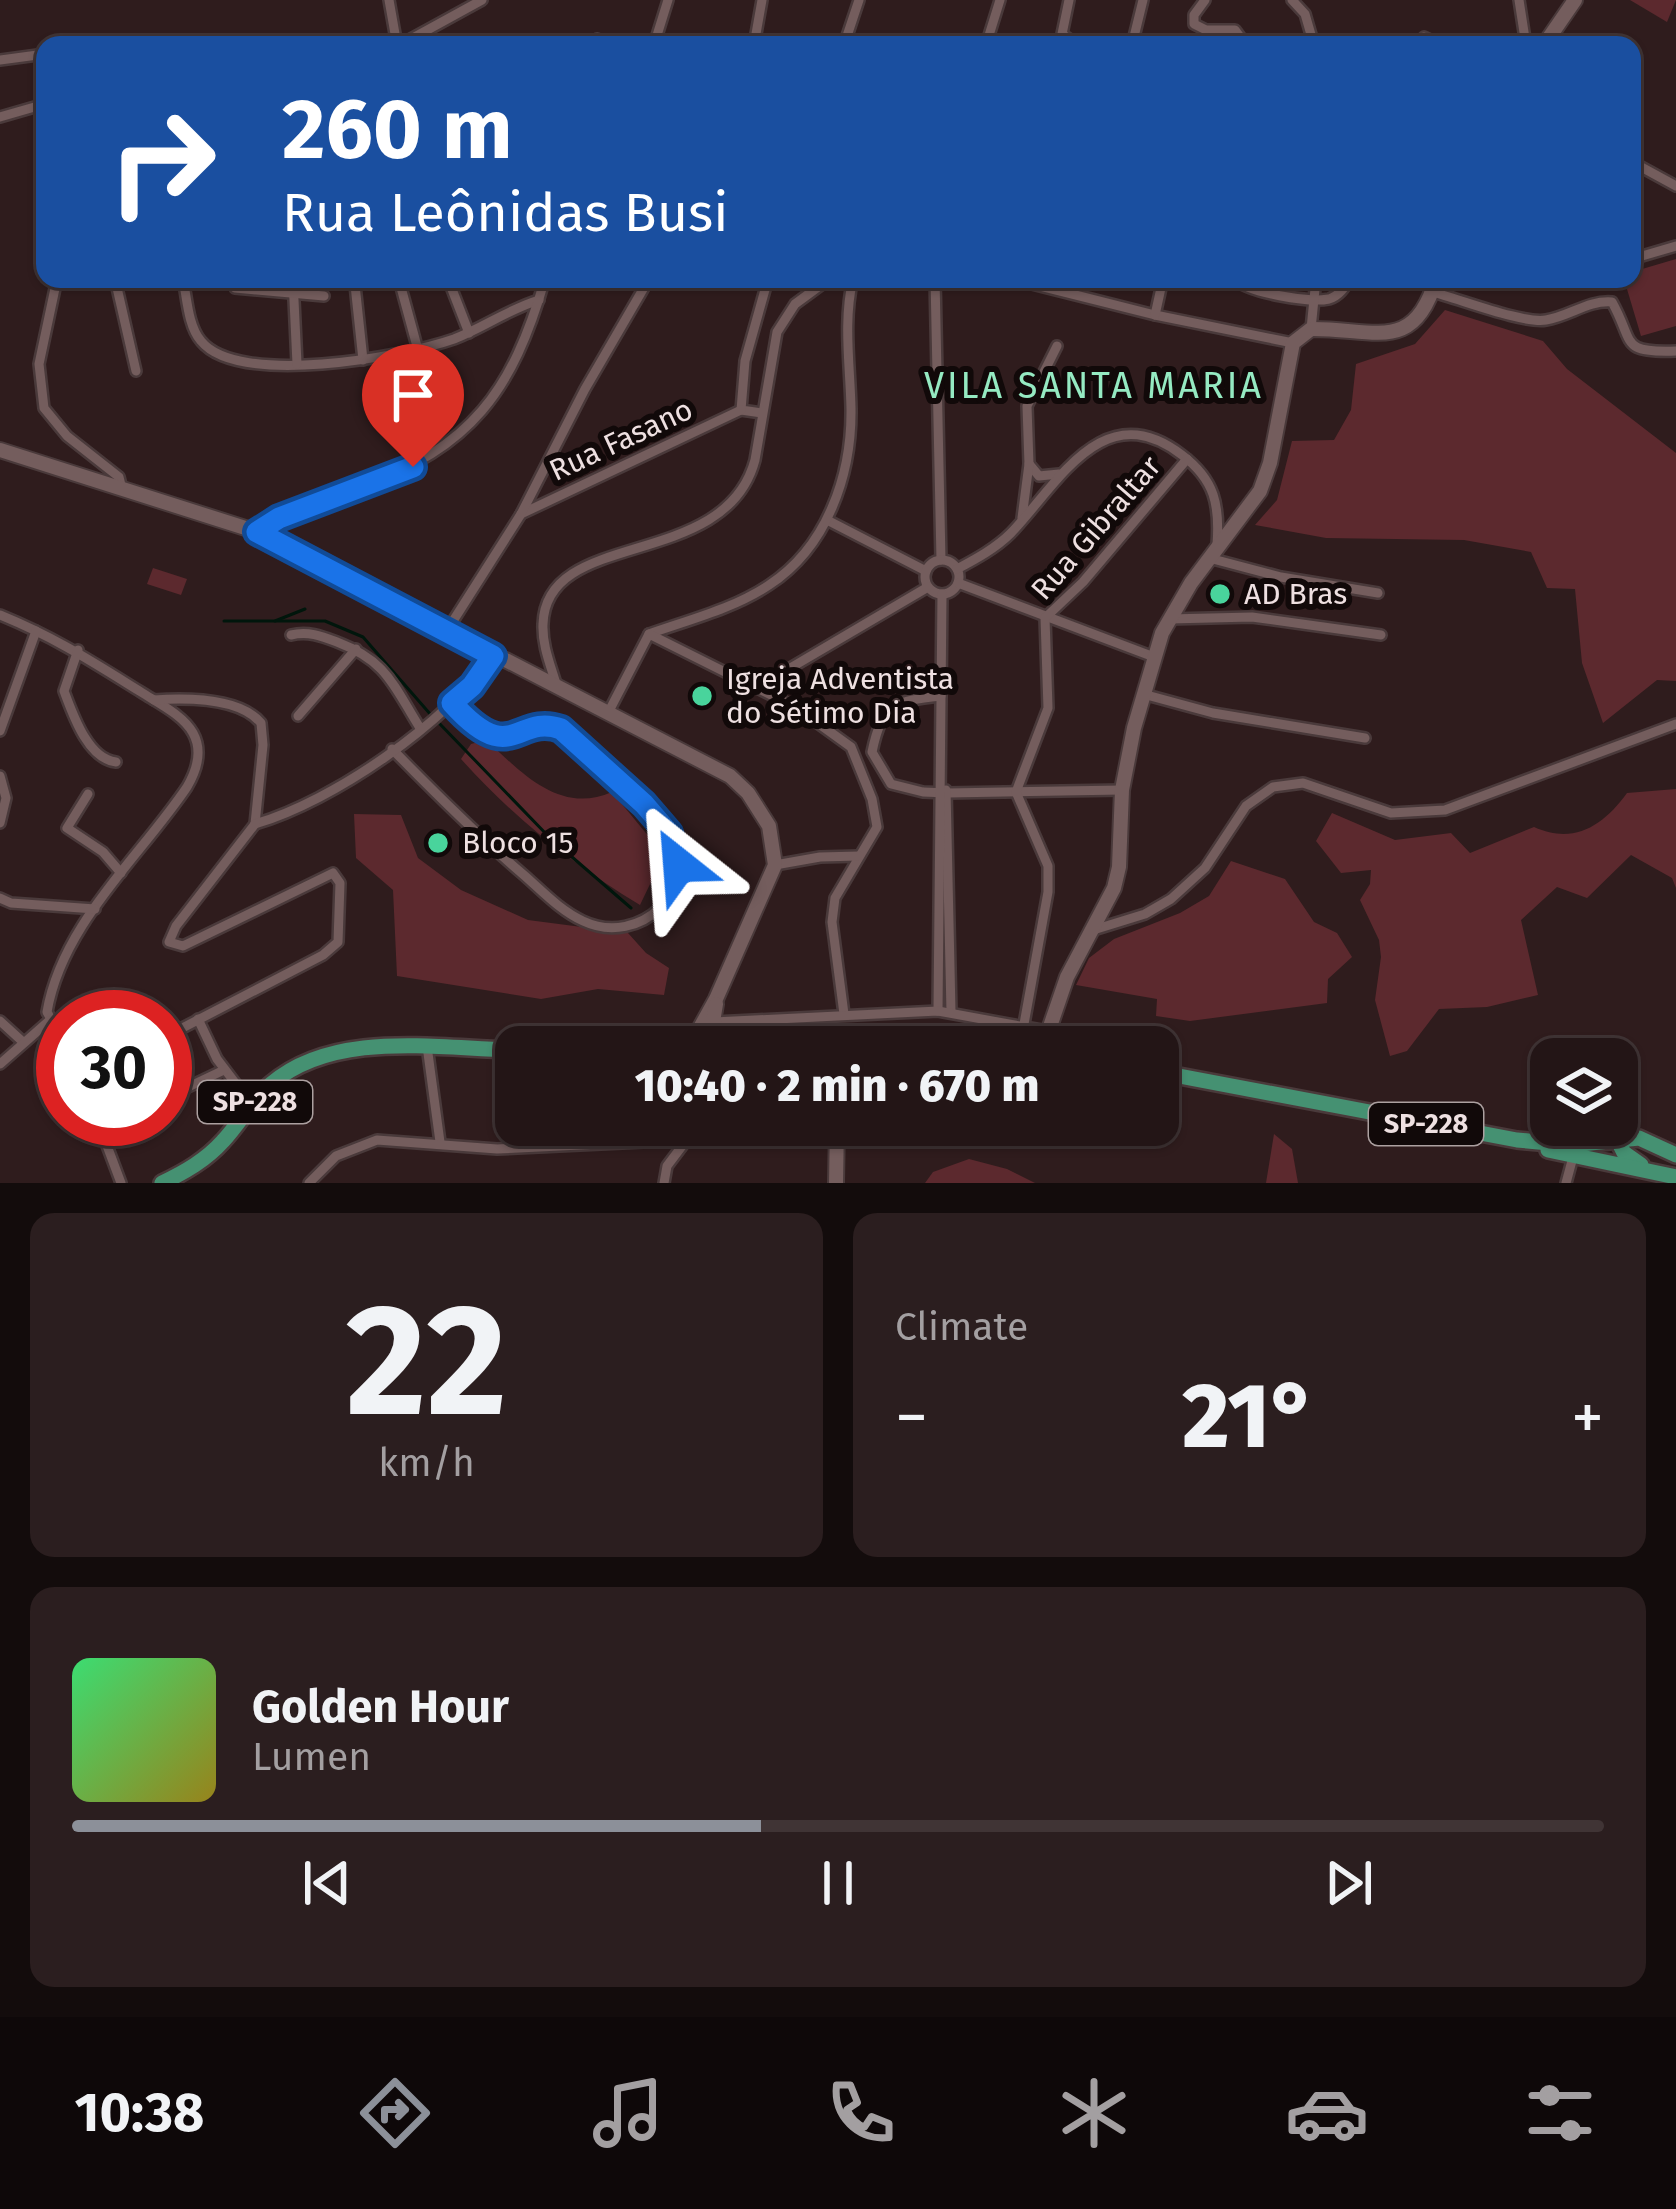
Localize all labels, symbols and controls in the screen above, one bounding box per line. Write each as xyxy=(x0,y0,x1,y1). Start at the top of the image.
text: 260 m xyxy=(282,79,513,180)
icon: right xyxy=(84,84,240,240)
text: Rua Leônidas Busi xyxy=(282,181,729,245)
pin xyxy=(362,344,464,467)
icon: arrive xyxy=(380,362,446,428)
district label: VILA SANTA MARIA xyxy=(924,364,1264,408)
street label: Rua Fasano xyxy=(544,391,698,489)
street label: Rua Gibraltar xyxy=(1024,448,1169,607)
place label: AD Bras xyxy=(1244,576,1347,612)
marker: AD Bras xyxy=(1207,581,1233,607)
place label: Igreja Adventista do Sétimo Dia xyxy=(726,661,954,731)
marker: Igreja Adventista do Sétimo Dia xyxy=(689,683,715,709)
position arrow xyxy=(616,802,742,928)
place label: Bloco 15 xyxy=(462,825,574,861)
marker: Bloco 15 xyxy=(425,830,451,856)
speed limit sign: 30 xyxy=(36,990,192,1146)
map controls xyxy=(1530,1038,1638,1146)
button: layers xyxy=(1530,1038,1638,1146)
text: 10:40 · 2 min · 670 m xyxy=(635,1059,1039,1113)
road number: SP-228 xyxy=(198,1081,312,1123)
road number: SP-228 xyxy=(1369,1103,1483,1145)
text: 22 xyxy=(346,1268,507,1455)
text: Climate xyxy=(895,1304,1028,1350)
text: 21° xyxy=(1182,1363,1317,1471)
text: − xyxy=(895,1378,928,1457)
text: + xyxy=(1571,1378,1604,1457)
text: km/h xyxy=(378,1440,475,1486)
text: Golden Hour xyxy=(252,1680,509,1734)
text: Lumen xyxy=(252,1734,371,1780)
icon: previous xyxy=(294,1850,360,1916)
icon: pause xyxy=(805,1850,871,1916)
icon: next xyxy=(1316,1850,1382,1916)
icon: directions xyxy=(353,2071,437,2155)
icon: music xyxy=(586,2071,670,2155)
icon: phone xyxy=(819,2071,903,2155)
icon: climate xyxy=(1052,2071,1136,2155)
icon: car xyxy=(1285,2071,1369,2155)
icon: filters xyxy=(1518,2071,1602,2155)
text: 10:38 xyxy=(74,2081,204,2145)

